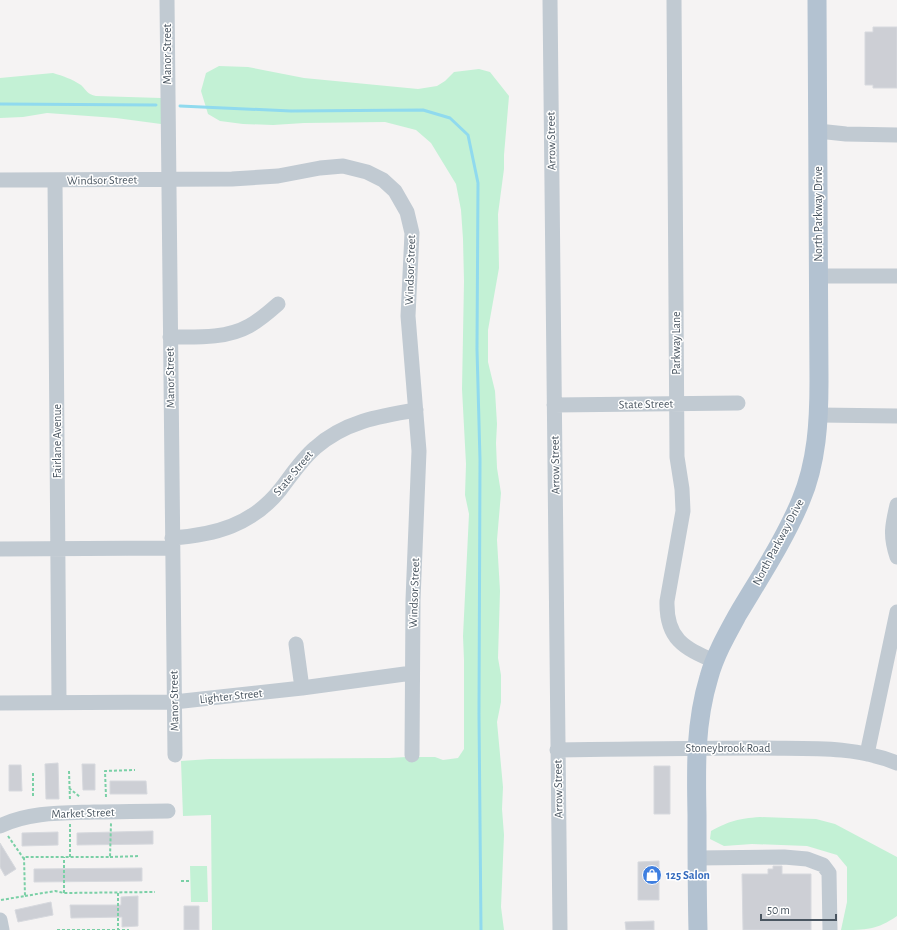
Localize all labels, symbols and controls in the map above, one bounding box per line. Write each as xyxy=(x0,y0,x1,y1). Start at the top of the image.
street label: Manor Street xyxy=(161,23,173,84)
street label: Arrow Street xyxy=(544,111,558,170)
street label: North Parkway Drive xyxy=(812,166,825,262)
street label: Windsor Street xyxy=(67,173,137,187)
street label: Windsor Street xyxy=(403,234,417,305)
street label: Parkway Lane xyxy=(670,311,683,375)
street label: Manor Street xyxy=(163,347,177,409)
street label: State Street xyxy=(619,398,673,410)
street label: Fairlane Avenue xyxy=(51,404,63,478)
street label: Arrow Street xyxy=(548,435,562,494)
street label: State Street xyxy=(271,448,315,498)
street label: North Parkway Drive xyxy=(750,497,807,588)
street label: Windsor Street xyxy=(407,557,421,628)
street label: Manor Street xyxy=(167,670,181,732)
street label: Lighter Street xyxy=(199,687,263,705)
street label: Stoneybrook Road xyxy=(686,742,770,755)
street label: Arrow Street xyxy=(551,759,565,818)
street label: Market Street xyxy=(51,806,115,820)
shop icon: 125 Salon xyxy=(641,864,663,886)
place label: 125 Salon xyxy=(666,869,710,881)
scale bar xyxy=(761,896,836,922)
text: 50 m xyxy=(767,904,790,916)

